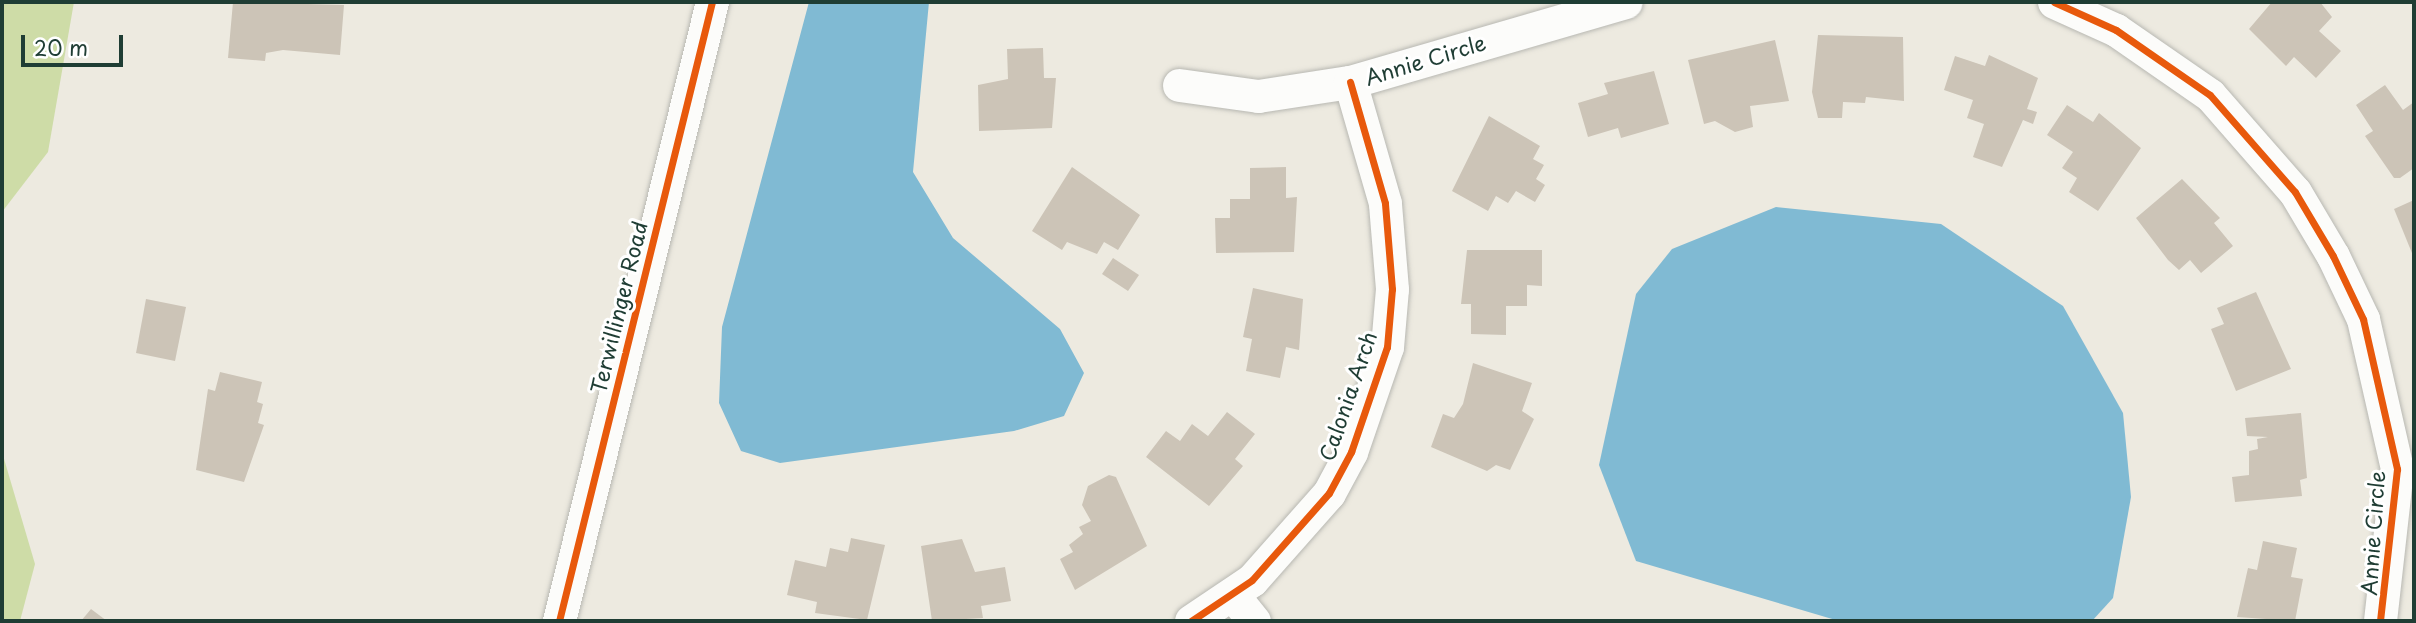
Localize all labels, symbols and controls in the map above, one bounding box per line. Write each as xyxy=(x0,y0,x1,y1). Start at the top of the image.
scale bar xyxy=(24,21,126,65)
street label: Annie Circle xyxy=(1361,29,1489,89)
text: 20 m xyxy=(34,31,88,63)
street label: Terwillinger Road xyxy=(584,218,652,396)
street label: Calonia Arch xyxy=(1313,329,1381,463)
street label: Annie Circle xyxy=(2355,469,2389,597)

